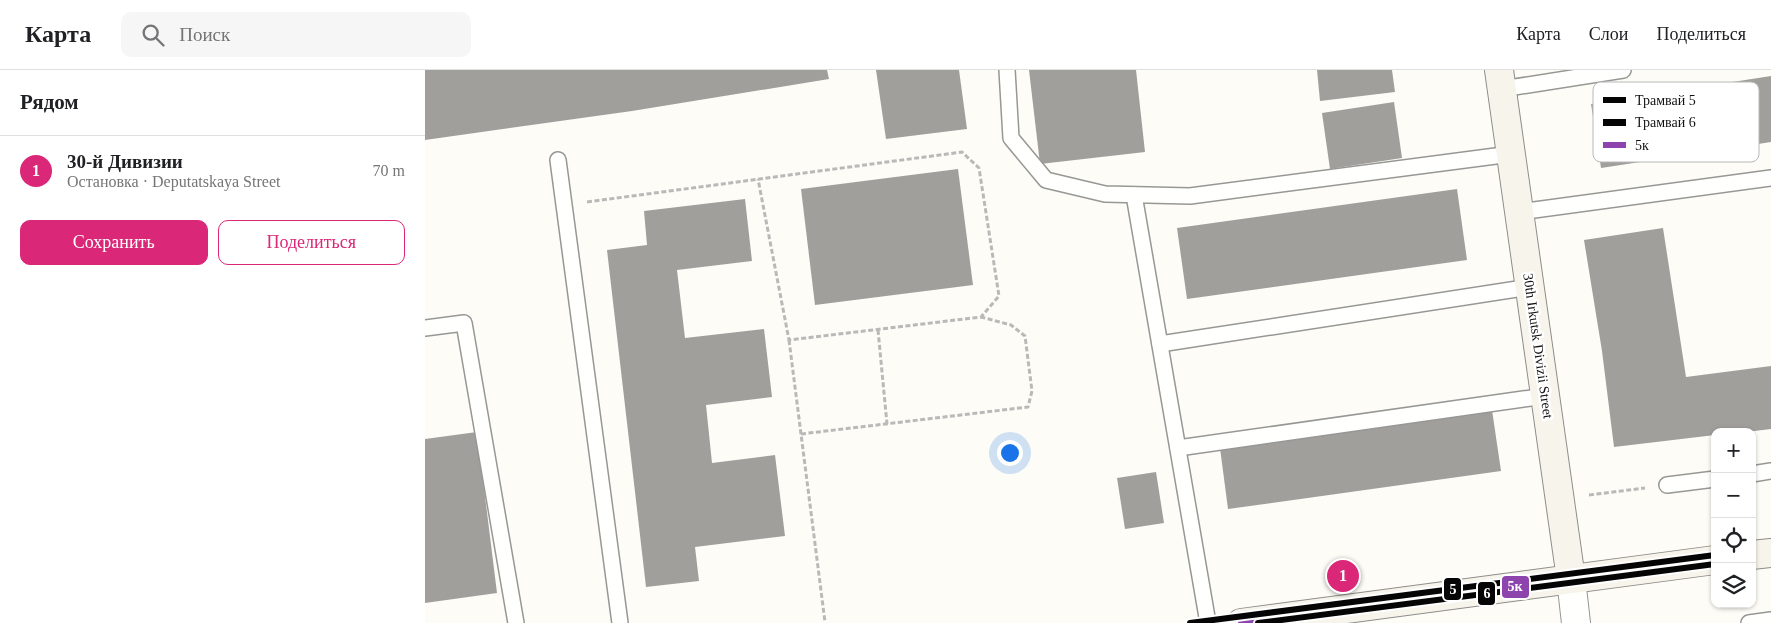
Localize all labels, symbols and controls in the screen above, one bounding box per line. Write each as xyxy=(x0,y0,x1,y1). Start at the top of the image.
search box xyxy=(121,12,471,57)
text: Карта xyxy=(25,21,91,47)
icon: search xyxy=(139,21,167,49)
text: Поиск xyxy=(179,24,230,45)
text: Карта xyxy=(1516,24,1561,44)
text: Слои xyxy=(1589,24,1628,44)
text: Поделиться xyxy=(1656,24,1746,44)
legend xyxy=(1593,82,1759,162)
text: Рядом xyxy=(20,90,79,114)
text: Трамвай 5 xyxy=(1635,93,1696,108)
text: Трамвай 6 xyxy=(1635,115,1696,130)
text: 5к xyxy=(1635,138,1649,153)
text: 30-й Дивизии xyxy=(67,151,183,172)
text: 1 xyxy=(32,162,40,179)
text: 70 m xyxy=(373,162,405,179)
text: Остановка · Deputatskaya Street xyxy=(67,173,280,190)
button: Сохранить xyxy=(20,220,208,265)
button: Поделиться xyxy=(218,220,405,265)
street label: 30th Irkutsk Divizii Street xyxy=(1520,272,1556,420)
map controls xyxy=(1711,428,1756,608)
button: + xyxy=(1711,428,1756,473)
your location xyxy=(997,440,1023,466)
button: − xyxy=(1711,473,1756,518)
button: locate xyxy=(1711,518,1756,563)
pin: 1 xyxy=(1327,557,1359,595)
button: layers xyxy=(1711,563,1756,608)
line badge: 5к xyxy=(1501,575,1530,599)
line badge: 5 xyxy=(1443,577,1462,601)
text: 5к xyxy=(1507,579,1523,594)
line badge: 6 xyxy=(1477,581,1496,606)
text: 5 xyxy=(1450,582,1457,597)
text: 6 xyxy=(1484,586,1491,601)

